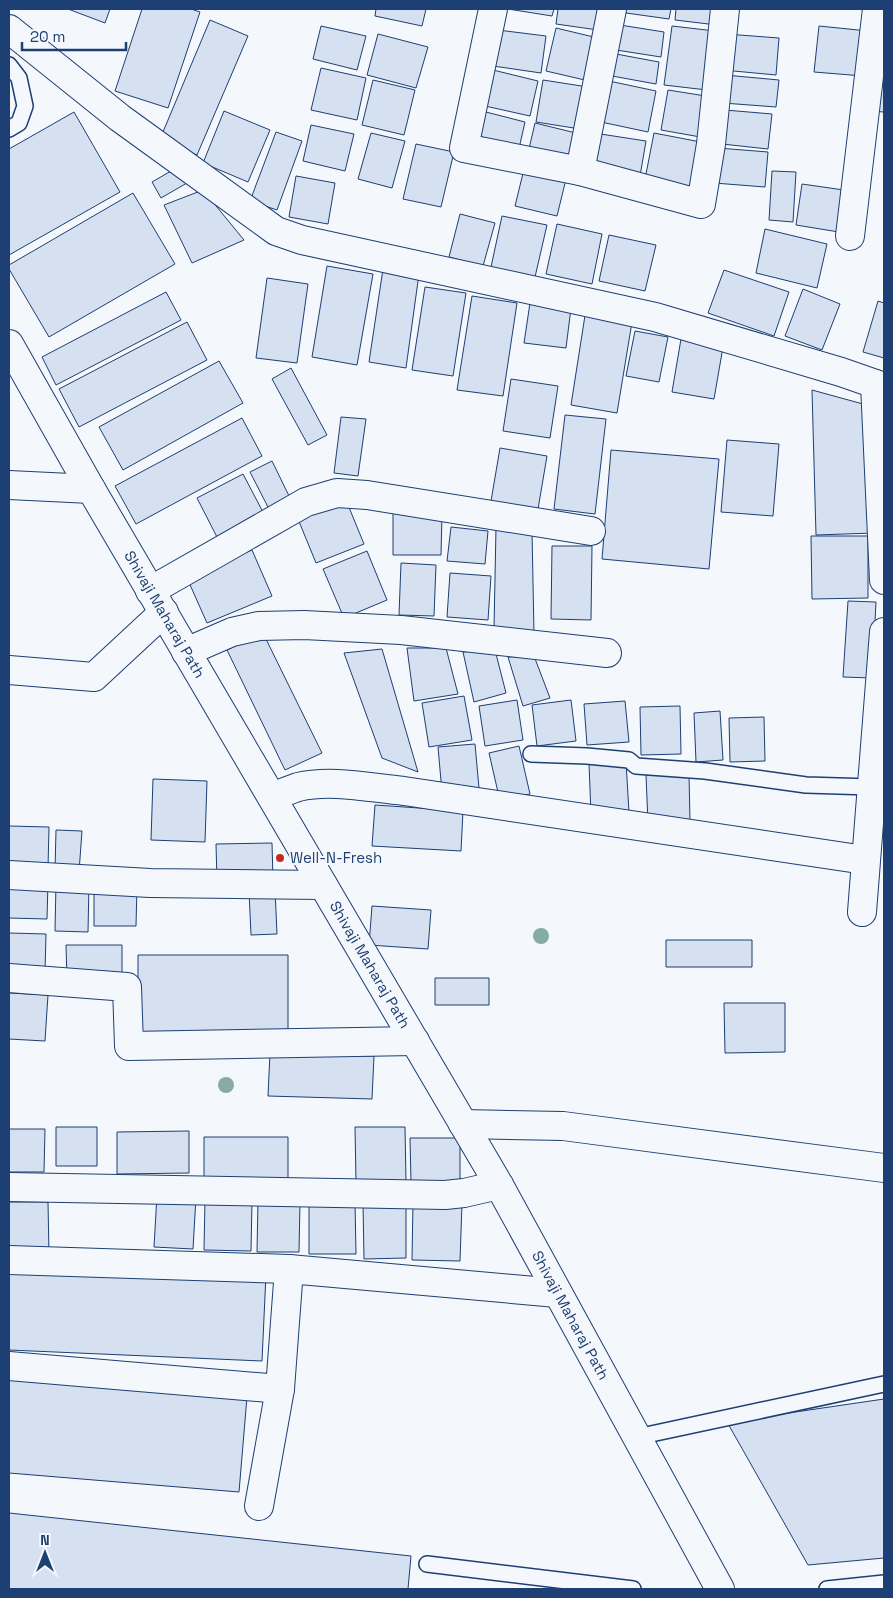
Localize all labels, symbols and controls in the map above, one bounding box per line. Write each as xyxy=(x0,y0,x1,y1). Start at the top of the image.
scale bar xyxy=(22,20,126,52)
text: 20 m xyxy=(30,27,65,46)
street label: Shivaji Maharaj Path xyxy=(120,547,210,681)
place label: Well-N-Fresh xyxy=(290,848,382,867)
marker: Well-N-Fresh xyxy=(274,852,286,864)
street label: Shivaji Maharaj Path xyxy=(326,898,415,1031)
street label: Shivaji Maharaj Path xyxy=(528,1247,614,1383)
north arrow xyxy=(20,1528,70,1578)
text: N xyxy=(40,1531,50,1549)

